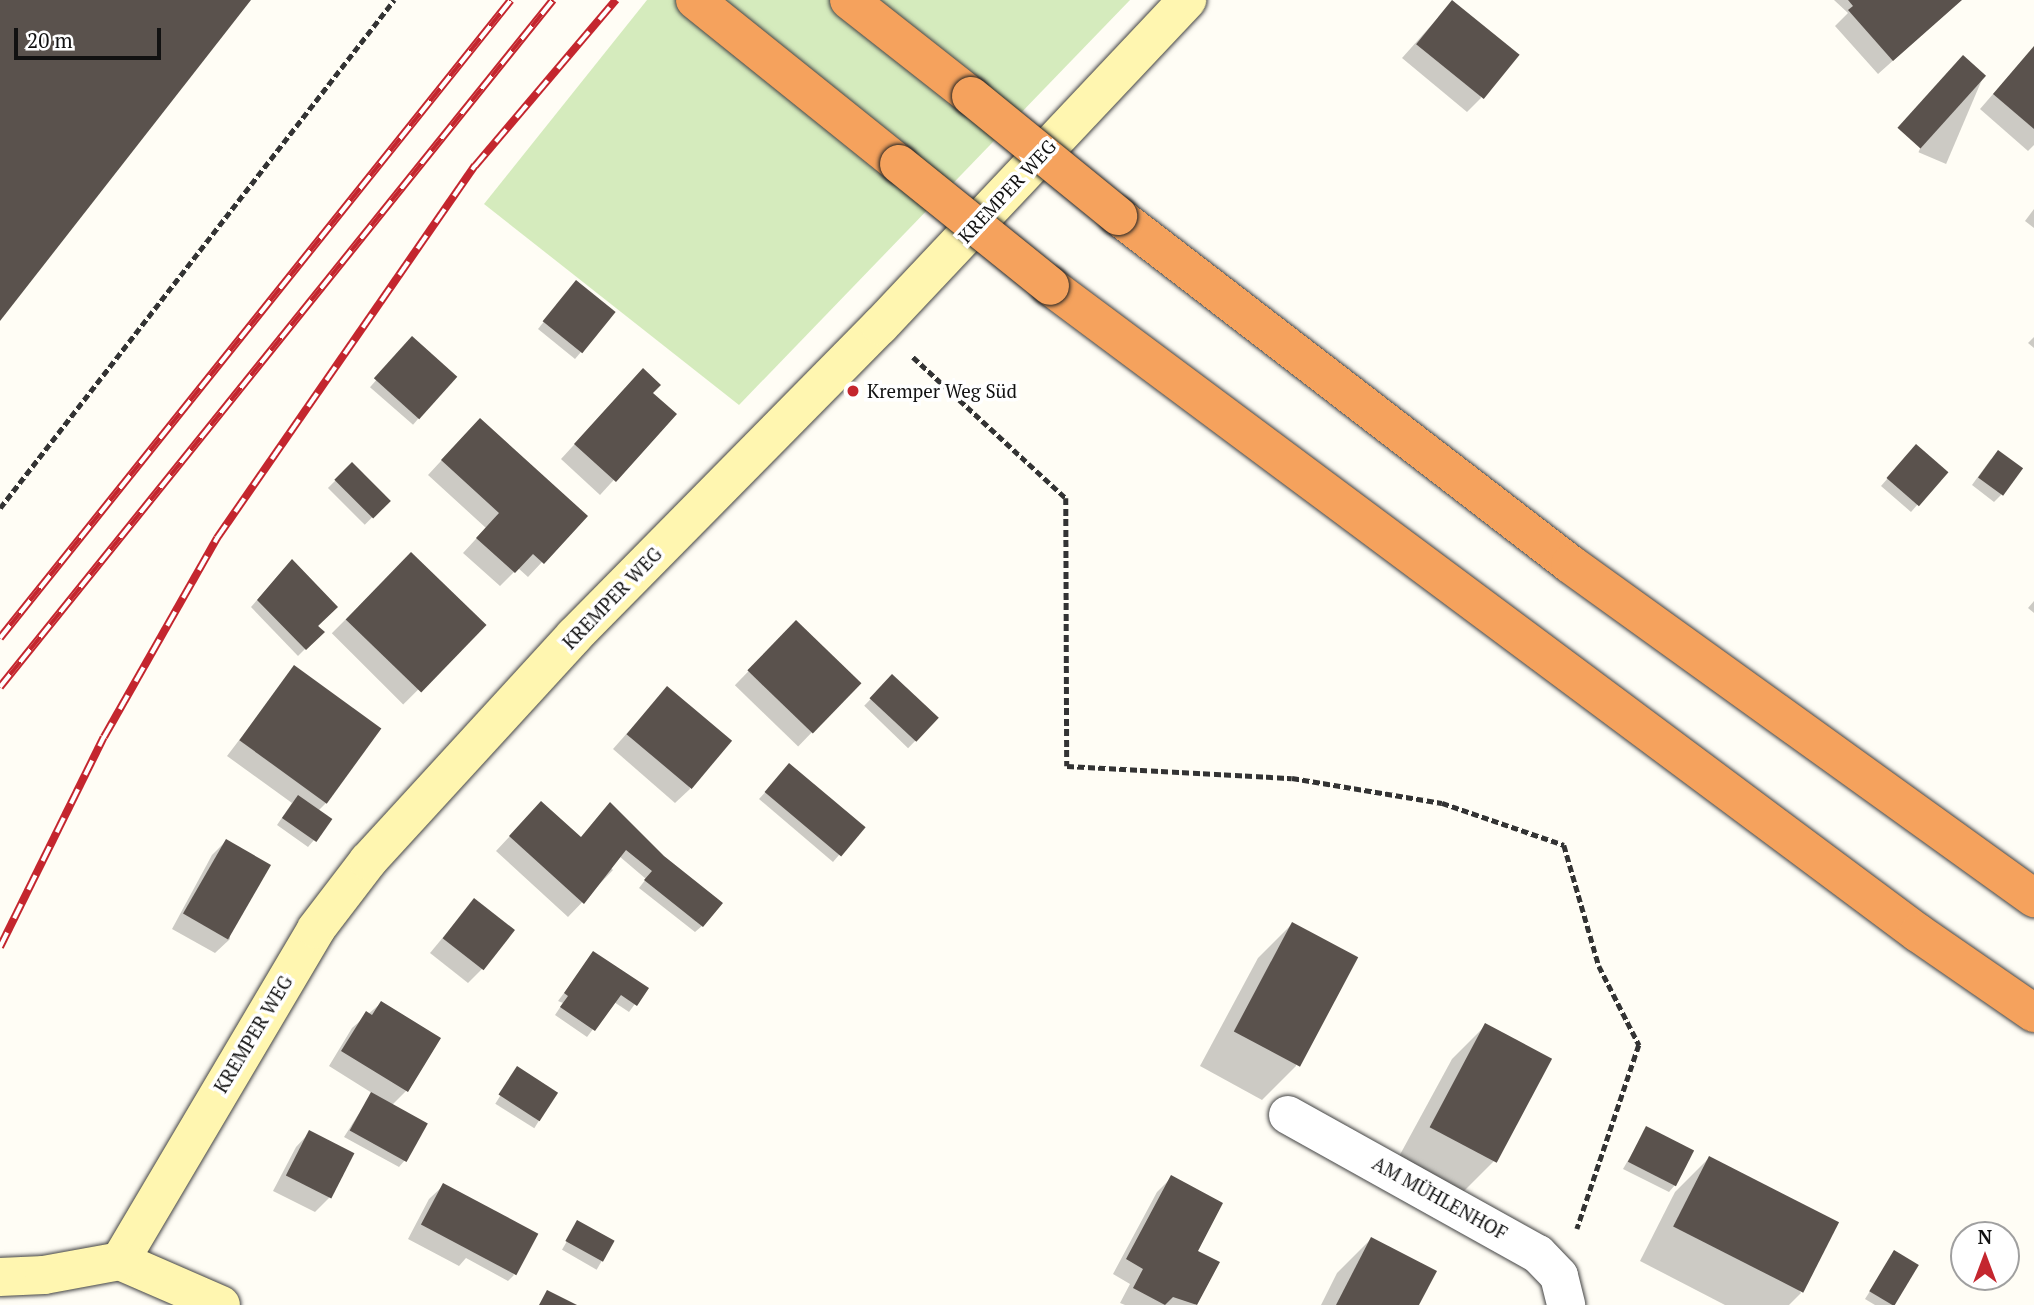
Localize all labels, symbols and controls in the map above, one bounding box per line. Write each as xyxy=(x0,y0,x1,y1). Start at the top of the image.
scale bar xyxy=(18,14,164,58)
text: 20 m xyxy=(27,26,73,54)
street label: KREMPER WEG xyxy=(953,135,1061,247)
place label: Kremper Weg Süd xyxy=(867,380,1017,402)
marker: Kremper Weg Süd xyxy=(845,383,861,399)
street label: KREMPER WEG xyxy=(558,542,666,654)
street label: KREMPER WEG xyxy=(209,971,297,1097)
street label: AM MÜHLENHOF xyxy=(1369,1151,1511,1245)
north arrow xyxy=(1950,1221,2020,1291)
text: N xyxy=(1978,1224,1992,1249)

